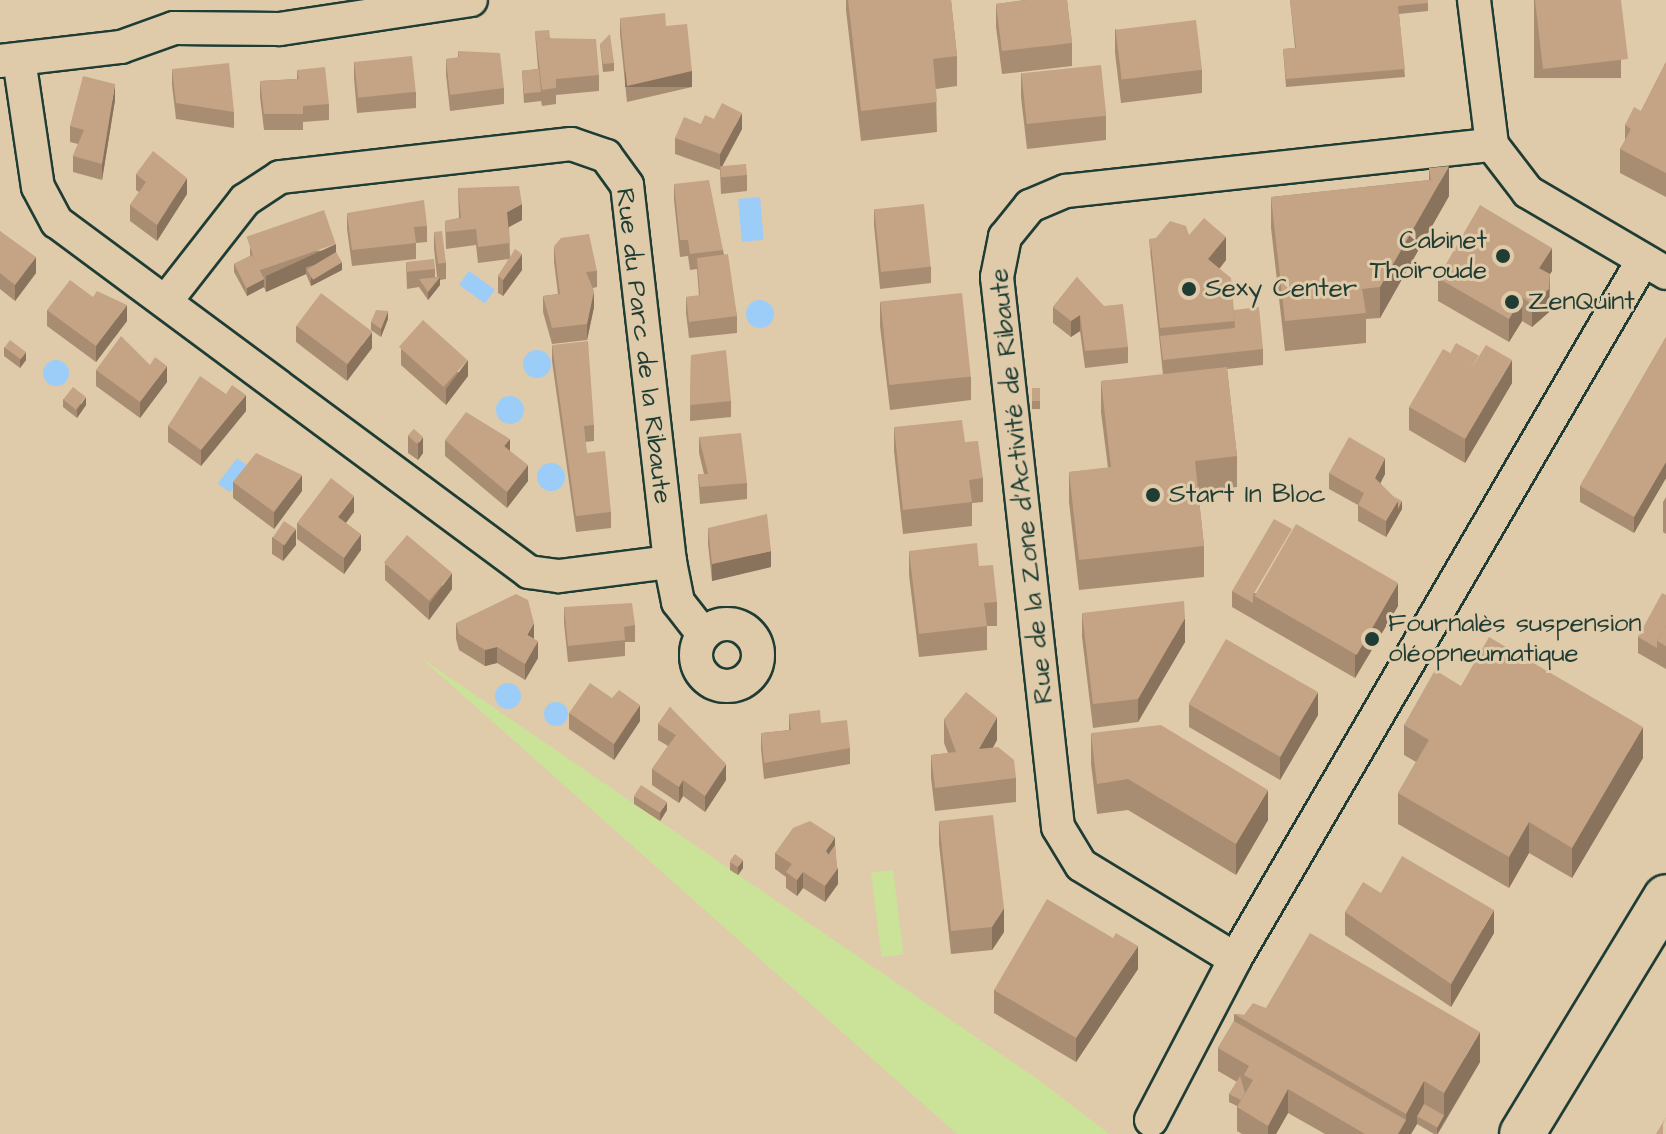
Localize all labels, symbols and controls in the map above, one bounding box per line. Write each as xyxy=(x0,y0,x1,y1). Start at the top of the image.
street label: Rue du Parc de la Ribaute xyxy=(608,186,678,506)
place label: Cabinet Thoiroude xyxy=(1370,225,1487,286)
marker: Cabinet Thoiroude xyxy=(1494,247,1512,265)
street label: Rue de la Zone d'Activité de Ribaute xyxy=(984,267,1060,705)
place label: Sexy Center xyxy=(1205,273,1357,305)
marker: Sexy Center xyxy=(1180,280,1198,298)
place label: ZenQuint xyxy=(1528,286,1635,318)
marker: ZenQuint xyxy=(1503,293,1521,311)
place label: Start In Bloc xyxy=(1169,479,1326,511)
marker: Start In Bloc xyxy=(1144,486,1162,504)
place label: Fournalès suspension oléopneumatique xyxy=(1388,608,1641,670)
marker: Fournalès suspension oléopneumatique xyxy=(1363,630,1381,648)

